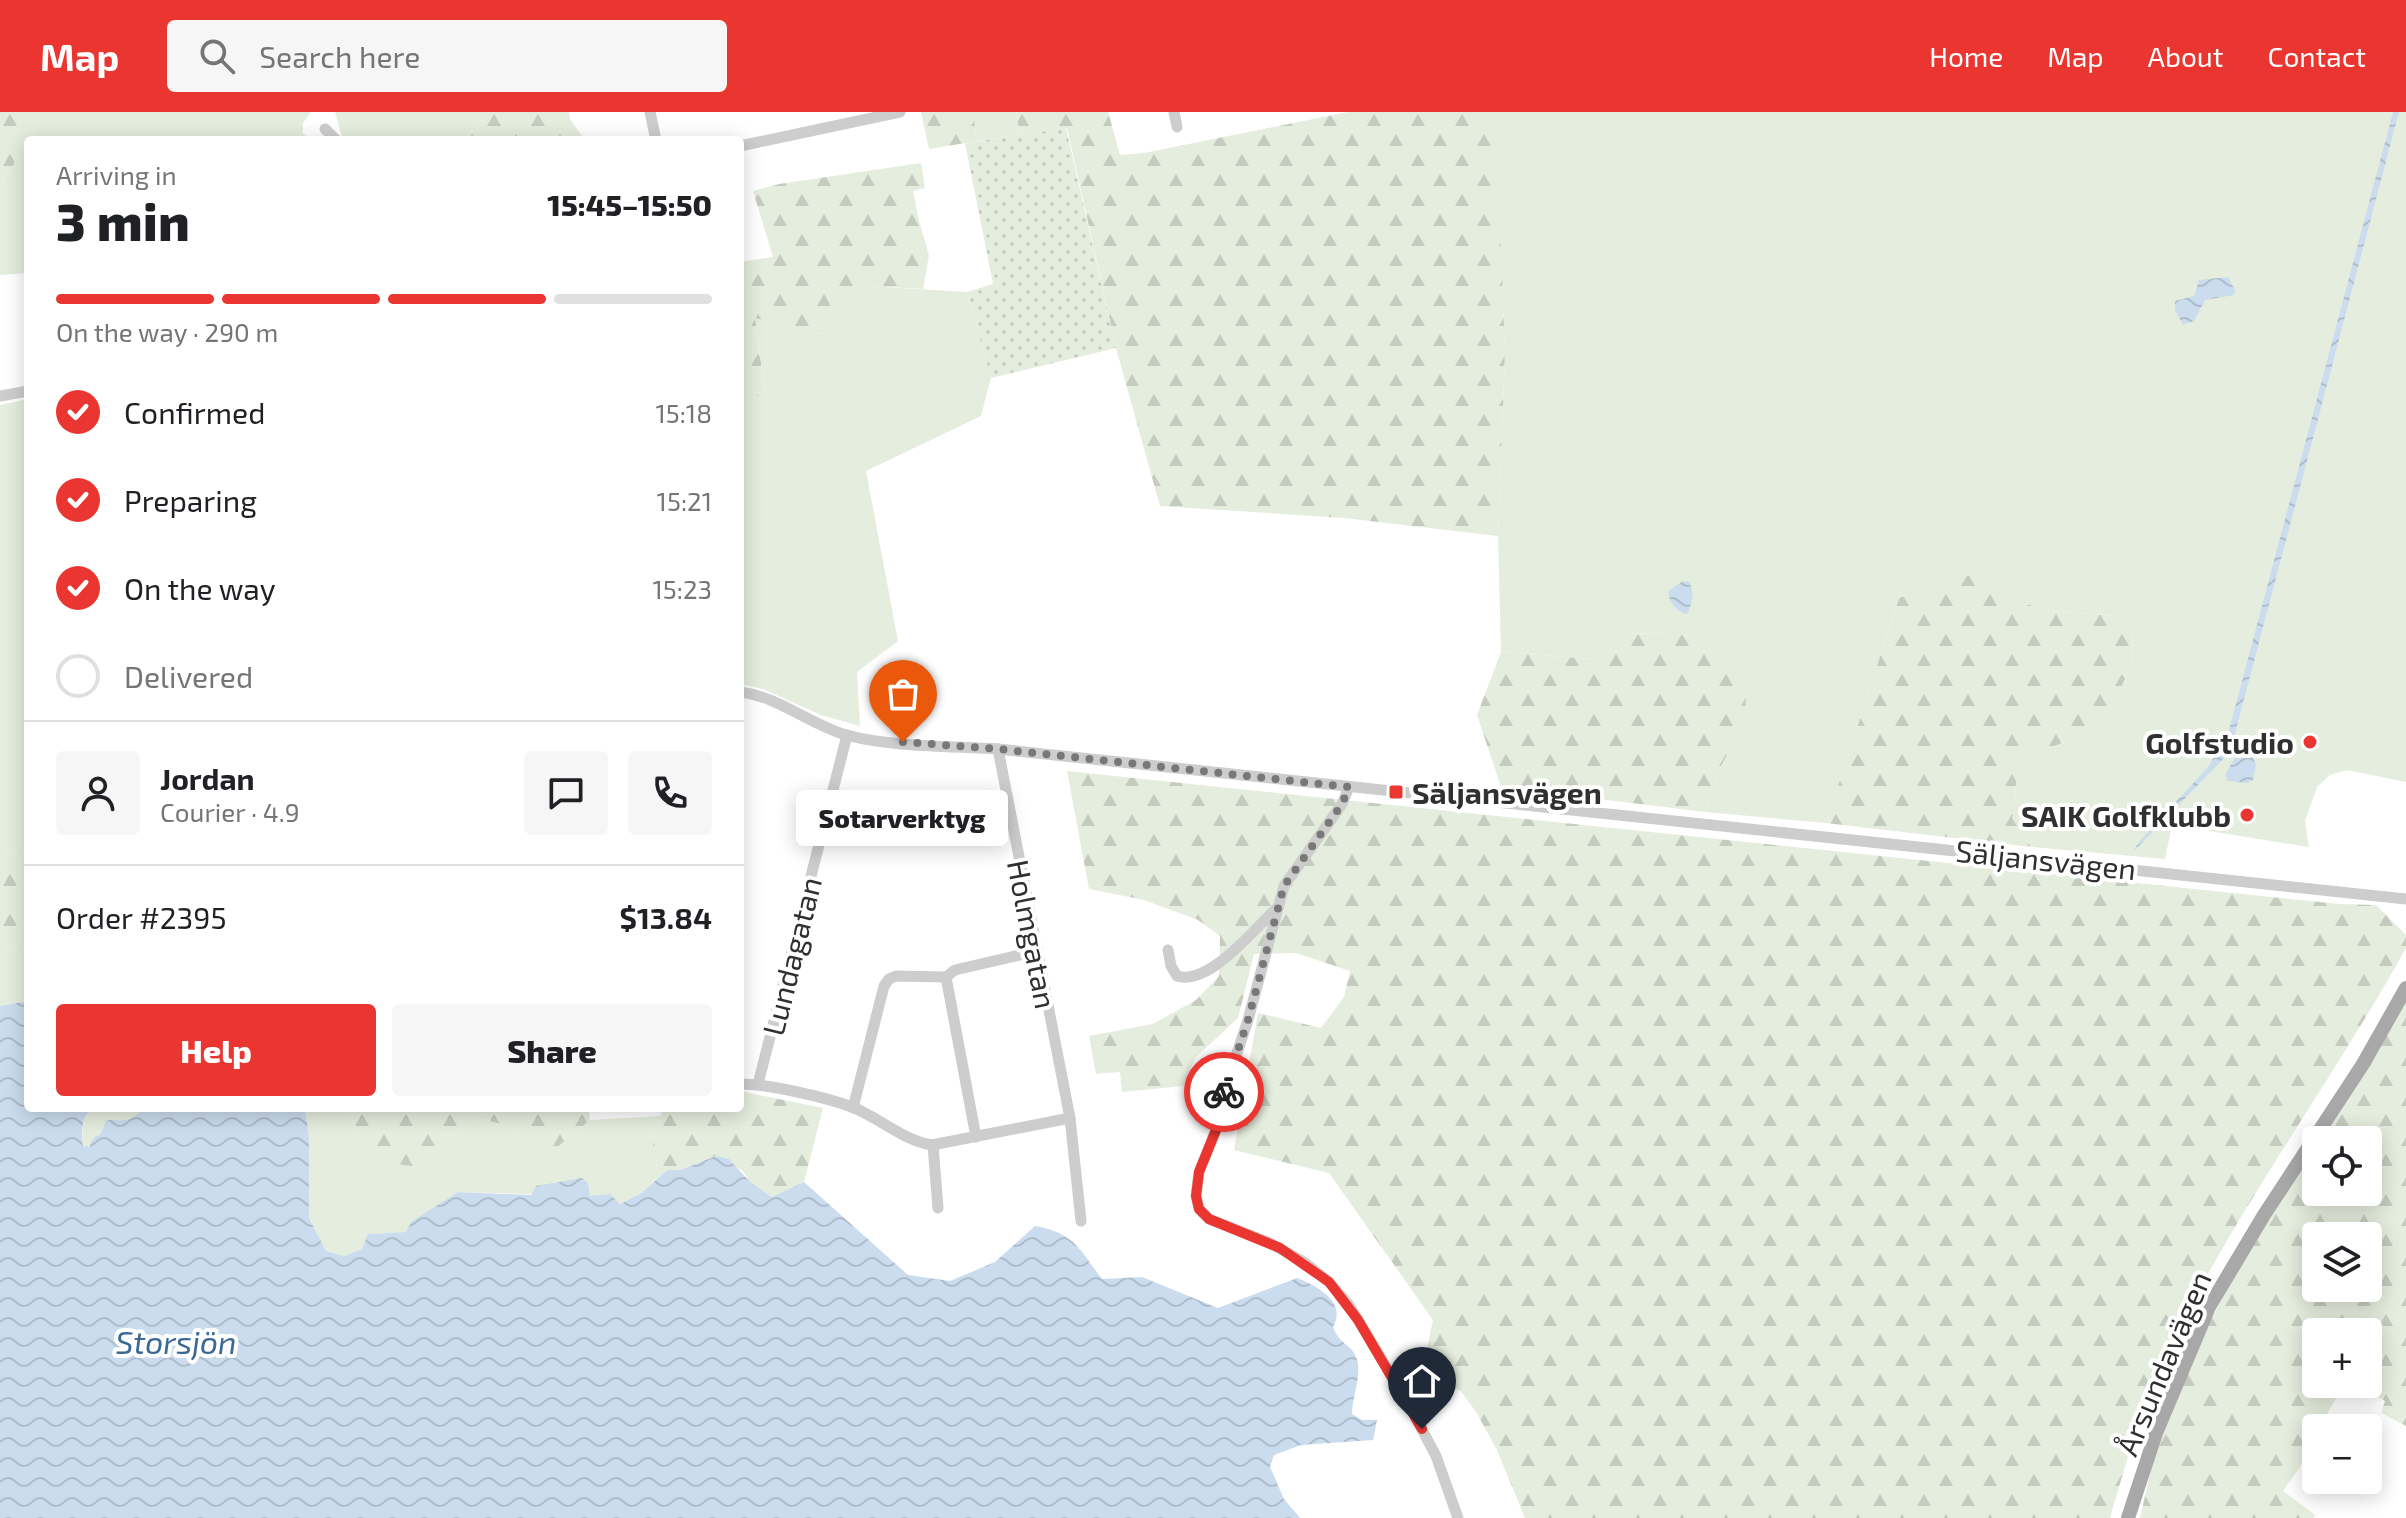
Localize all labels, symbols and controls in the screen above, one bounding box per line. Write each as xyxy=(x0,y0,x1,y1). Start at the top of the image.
search box xyxy=(167,20,727,92)
text: Map xyxy=(40,33,119,79)
icon: search xyxy=(195,34,239,78)
text: Search here xyxy=(259,38,420,74)
text: Home xyxy=(1929,39,2003,73)
text: Map xyxy=(2047,39,2104,73)
text: About xyxy=(2148,39,2223,73)
text: Contact xyxy=(2267,39,2366,73)
text: Arriving in xyxy=(56,159,177,190)
text: 15:45–15:50 xyxy=(547,186,712,222)
text: 3 min xyxy=(56,189,190,251)
text: On the way · 290 m xyxy=(56,316,278,347)
icon: check xyxy=(56,390,100,434)
text: Confirmed xyxy=(124,394,265,430)
text: 15:18 xyxy=(655,397,712,428)
icon: check xyxy=(56,478,100,522)
text: Preparing xyxy=(124,482,257,518)
text: 15:21 xyxy=(657,485,712,516)
icon: check xyxy=(56,566,100,610)
text: On the way xyxy=(124,570,276,606)
text: 15:23 xyxy=(653,573,712,604)
text: Delivered xyxy=(124,658,253,694)
pin xyxy=(869,660,937,742)
icon: bag xyxy=(881,672,925,716)
place label: Golfstudio xyxy=(2145,724,2294,760)
marker: Golfstudio xyxy=(2301,733,2319,751)
button: person xyxy=(56,751,140,835)
button: chat xyxy=(524,751,608,835)
button: phone xyxy=(628,751,712,835)
text: Jordan xyxy=(160,760,255,796)
place label: Säljansvägen xyxy=(1412,774,1602,810)
marker: Säljansvägen xyxy=(1387,783,1405,801)
callout: Sotarverktyg xyxy=(797,790,1009,846)
text: Courier · 4.9 xyxy=(160,796,300,827)
place label: SAIK Golfklubb xyxy=(2021,797,2231,833)
text: Sotarverktyg xyxy=(819,802,985,833)
marker: SAIK Golfklubb xyxy=(2238,806,2256,824)
street label: Säljansvägen xyxy=(1954,832,2138,886)
street label: Holmgatan xyxy=(1001,857,1065,1011)
street label: Lundagatan xyxy=(754,873,828,1039)
text: Order #2395 xyxy=(56,899,227,935)
text: $13.84 xyxy=(620,899,712,935)
button: Help xyxy=(56,1004,376,1096)
button: Share xyxy=(392,1004,712,1096)
courier xyxy=(1184,1052,1264,1132)
icon: bike xyxy=(1202,1070,1246,1114)
map controls xyxy=(2302,1126,2382,1494)
button: locate xyxy=(2302,1126,2382,1206)
button: layers xyxy=(2302,1222,2382,1302)
street label: Årsundavägen xyxy=(2108,1266,2218,1460)
button: + xyxy=(2302,1318,2382,1398)
water label: Storsjön xyxy=(115,1322,237,1361)
pin xyxy=(1388,1347,1456,1429)
icon: home xyxy=(1400,1359,1444,1403)
button: − xyxy=(2302,1414,2382,1494)

